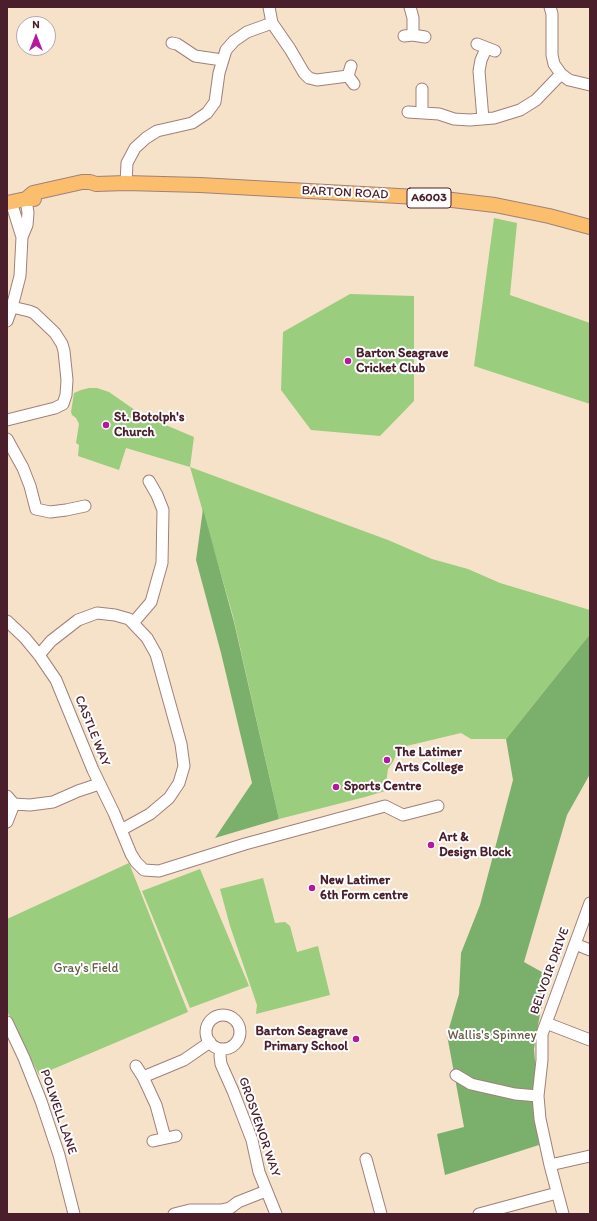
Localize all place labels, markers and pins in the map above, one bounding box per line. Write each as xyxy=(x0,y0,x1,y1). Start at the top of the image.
place label: Barton Seagrave Cricket Club xyxy=(356,346,449,377)
marker: Barton Seagrave Cricket Club xyxy=(343,356,353,366)
place label: St. Botolph's Church xyxy=(114,410,185,441)
marker: St. Botolph's Church xyxy=(101,420,111,430)
place label: The Latimer Arts College xyxy=(395,745,464,776)
marker: The Latimer Arts College xyxy=(382,755,392,765)
place label: Sports Centre xyxy=(344,779,421,795)
marker: Sports Centre xyxy=(331,782,341,792)
place label: Art & Design Block xyxy=(439,830,511,861)
marker: Art & Design Block xyxy=(426,840,436,850)
place label: New Latimer 6th Form centre xyxy=(320,873,408,904)
marker: New Latimer 6th Form centre xyxy=(307,883,317,893)
place label: Barton Seagrave Primary School xyxy=(255,1024,348,1055)
marker: Barton Seagrave Primary School xyxy=(351,1034,361,1044)

